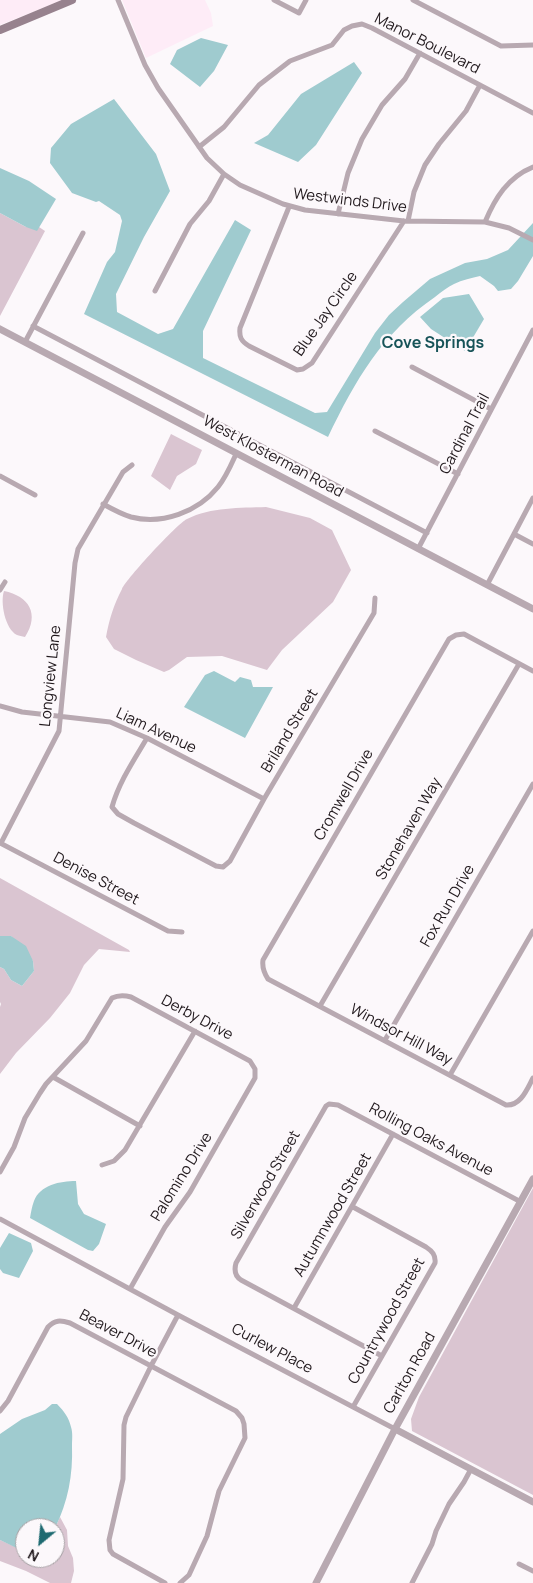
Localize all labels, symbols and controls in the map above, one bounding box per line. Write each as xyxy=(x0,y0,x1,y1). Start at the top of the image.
street label: Manor Boulevard xyxy=(371,10,483,78)
street label: Westwinds Drive xyxy=(292,185,408,217)
street label: Blue Jay Circle xyxy=(290,268,362,360)
district label: Cove Springs xyxy=(382,334,484,354)
street label: Cardinal Trail xyxy=(436,390,494,478)
street label: West Klosterman Road xyxy=(200,412,346,502)
street label: Longview Lane xyxy=(37,624,65,728)
street label: Briland Street xyxy=(258,686,322,776)
street label: Liam Avenue xyxy=(113,705,199,757)
street label: Cromwell Drive xyxy=(311,746,377,844)
street label: Stonehaven Way xyxy=(372,775,446,883)
street label: Denise Street xyxy=(50,849,142,909)
street label: Fox Run Drive xyxy=(417,862,479,950)
street label: Derby Drive xyxy=(158,992,236,1044)
street label: Windsor Hill Way xyxy=(347,1001,455,1069)
street label: Rolling Oaks Avenue xyxy=(366,1100,496,1180)
street label: Silverwood Street xyxy=(228,1127,304,1243)
street label: Palomino Drive xyxy=(147,1129,217,1225)
street label: Autumnwood Street xyxy=(290,1150,376,1280)
street label: Countrywood Street xyxy=(345,1255,429,1387)
street label: Beaver Drive xyxy=(76,1306,160,1362)
street label: Curlew Place xyxy=(228,1320,316,1378)
street label: Carlton Road xyxy=(380,1329,440,1417)
north arrow xyxy=(15,1518,65,1568)
text: N xyxy=(24,1545,42,1567)

